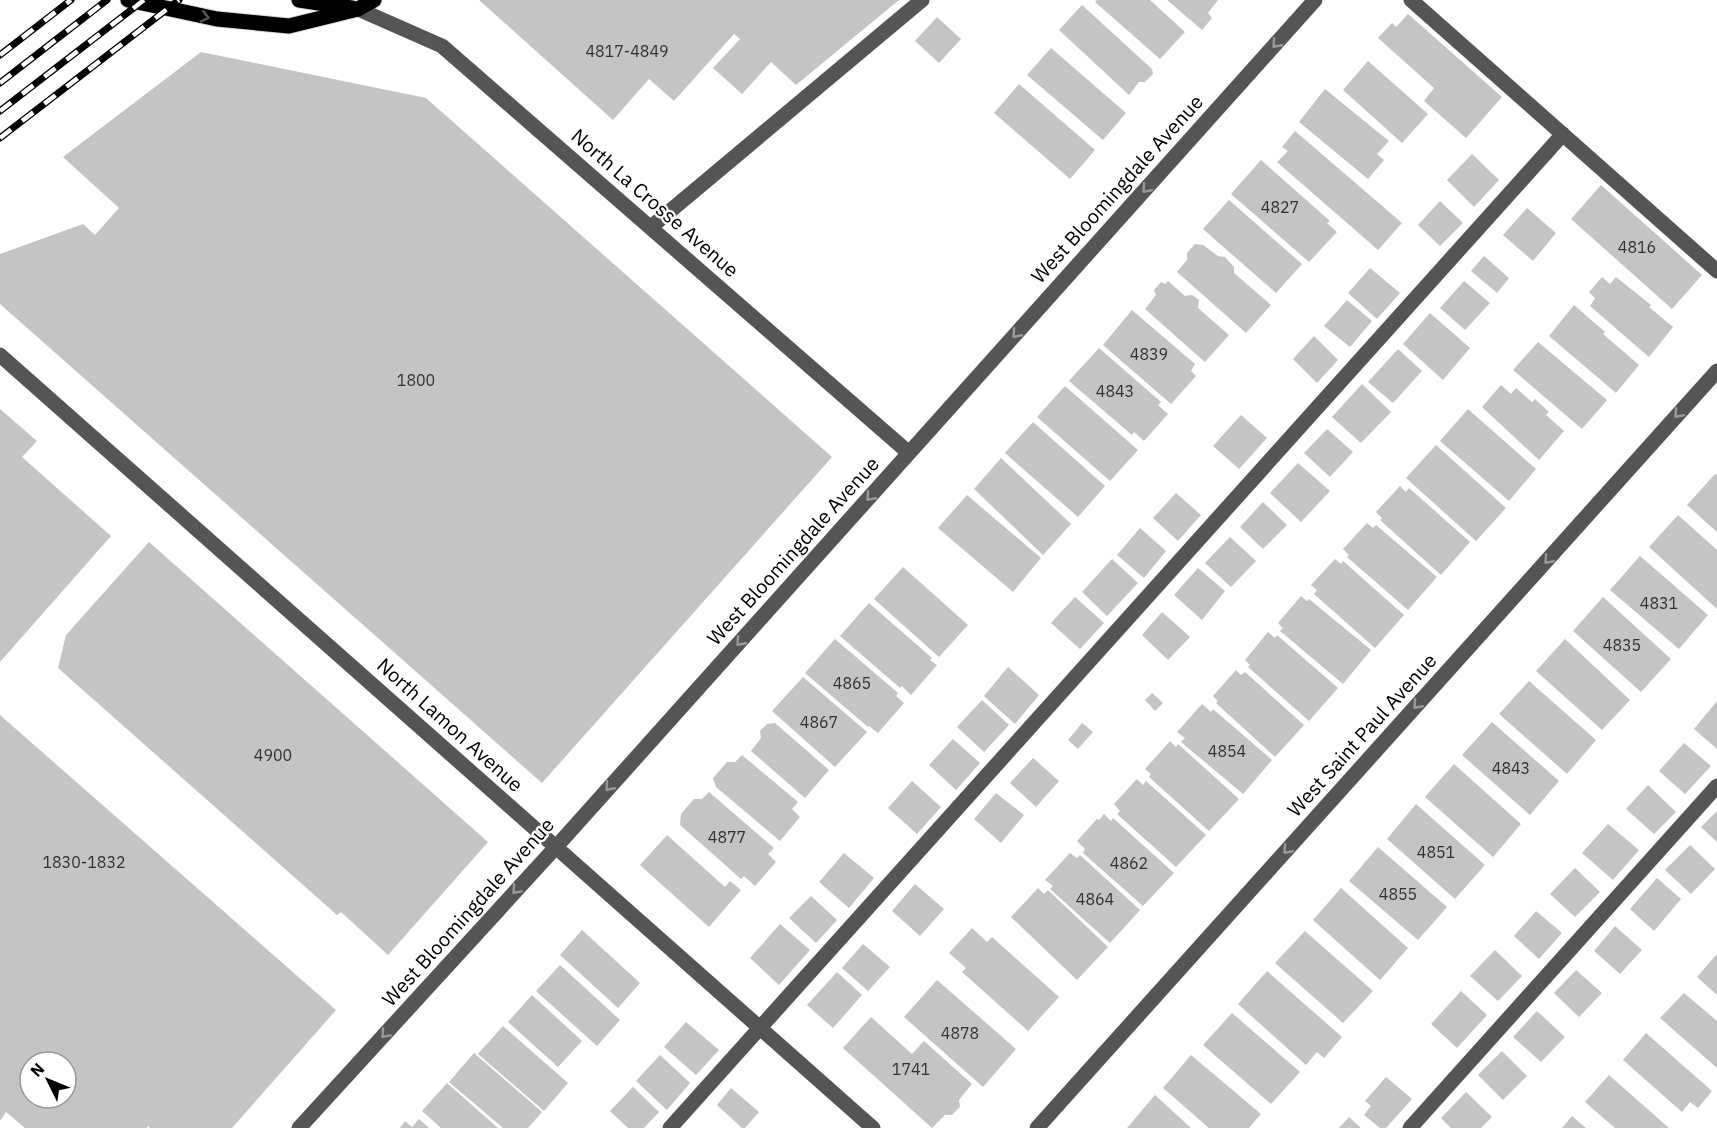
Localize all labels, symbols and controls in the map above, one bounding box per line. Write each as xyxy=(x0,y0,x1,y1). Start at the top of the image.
one-way arrow xyxy=(200,10,210,23)
one-way arrow xyxy=(1272,37,1283,47)
house number: 4817-4849 xyxy=(585,41,669,61)
street label: West Bloomingdale Avenue xyxy=(1025,89,1209,289)
street label: North La Crosse Avenue xyxy=(566,122,745,283)
one-way arrow xyxy=(1142,182,1153,192)
house number: 4827 xyxy=(1261,197,1299,217)
house number: 4816 xyxy=(1618,237,1656,257)
one-way arrow xyxy=(1012,327,1023,338)
house number: 4839 xyxy=(1130,344,1168,364)
house number: 1800 xyxy=(397,370,435,390)
house number: 4843 xyxy=(1096,381,1134,401)
one-way arrow xyxy=(1674,408,1685,418)
street label: West Bloomingdale Avenue xyxy=(701,451,885,651)
one-way arrow xyxy=(866,490,877,501)
one-way arrow xyxy=(1544,553,1555,563)
house number: 4831 xyxy=(1640,593,1678,613)
one-way arrow xyxy=(736,635,747,646)
house number: 4835 xyxy=(1603,635,1641,655)
street label: West Saint Paul Avenue xyxy=(1281,647,1442,822)
street label: North Lamon Avenue xyxy=(371,652,529,798)
house number: 4865 xyxy=(833,673,871,693)
one-way arrow xyxy=(1413,698,1424,709)
house number: 4867 xyxy=(800,712,838,732)
house number: 4854 xyxy=(1208,741,1246,761)
house number: 4900 xyxy=(254,745,292,765)
house number: 4843 xyxy=(1492,758,1530,778)
one-way arrow xyxy=(605,780,616,791)
street label: West Bloomingdale Avenue xyxy=(376,812,560,1012)
house number: 4877 xyxy=(708,827,746,847)
house number: 4851 xyxy=(1417,842,1455,862)
one-way arrow xyxy=(1283,843,1294,854)
house number: 1830-1832 xyxy=(42,852,126,872)
house number: 4862 xyxy=(1110,853,1148,873)
one-way arrow xyxy=(513,883,524,894)
house number: 4855 xyxy=(1379,884,1417,904)
house number: 4864 xyxy=(1076,889,1114,909)
house number: 4878 xyxy=(941,1023,979,1043)
one-way arrow xyxy=(381,1027,392,1038)
north arrow xyxy=(18,1050,78,1110)
text: N xyxy=(26,1059,48,1081)
house number: 1741 xyxy=(892,1059,930,1079)

